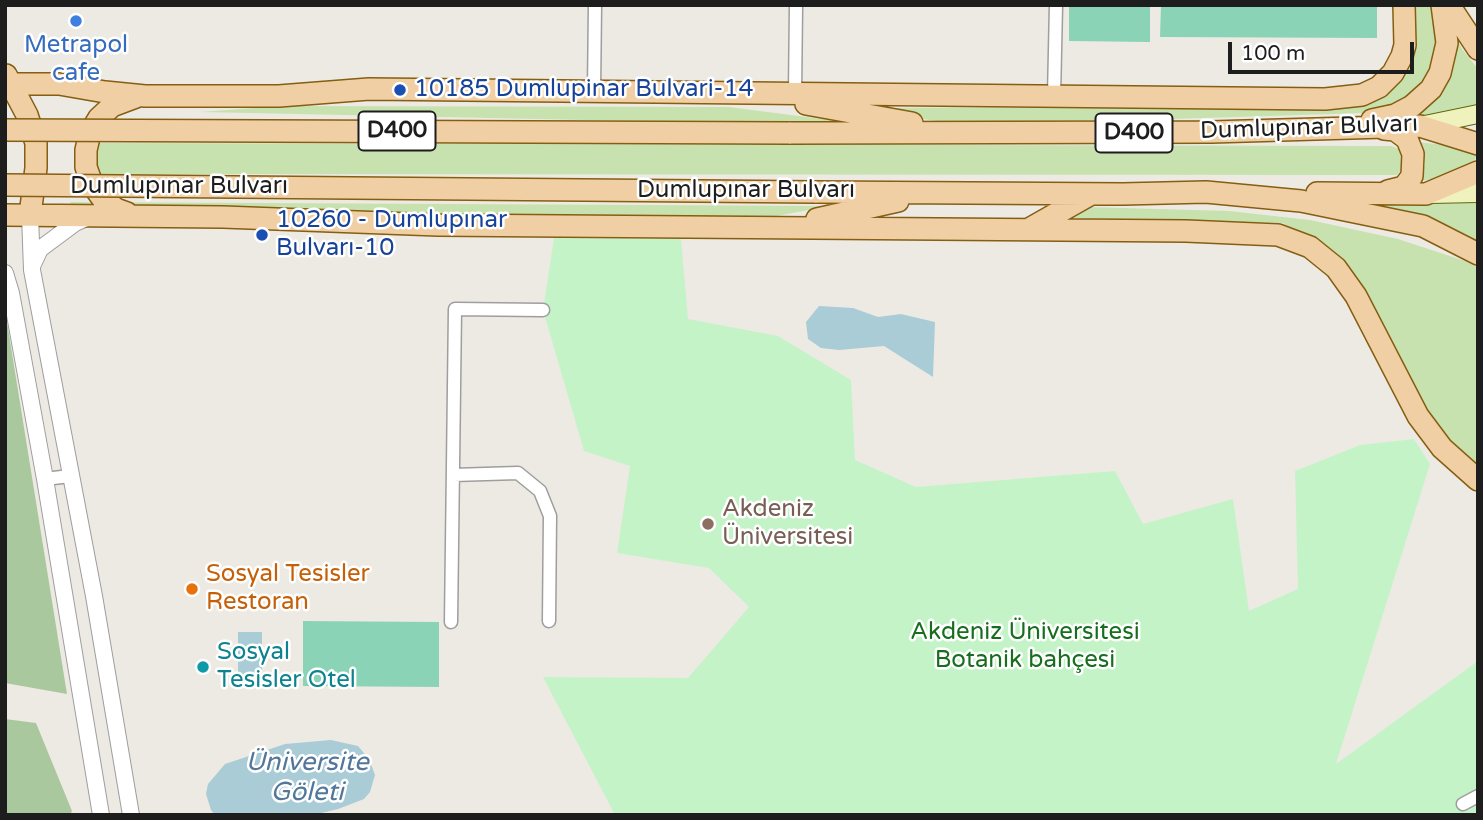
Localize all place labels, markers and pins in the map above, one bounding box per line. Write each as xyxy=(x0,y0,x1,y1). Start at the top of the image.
marker: Metrapol cafe xyxy=(68,13,84,29)
place label: Metrapol cafe xyxy=(24,32,128,88)
place label: 10185 Dumlupinar Bulvari-14 xyxy=(414,76,754,104)
marker: 10185 Dumlupinar Bulvari-14 xyxy=(392,82,408,98)
place label: 10260 - Dumlupınar Bulvarı-10 xyxy=(276,207,507,263)
marker: 10260 - Dumlupınar Bulvarı-10 xyxy=(254,227,270,243)
place label: Akdeniz Üniversitesi xyxy=(722,496,853,552)
marker: Akdeniz Üniversitesi xyxy=(700,516,716,532)
place label: Sosyal Tesisler Restoran xyxy=(206,561,370,617)
marker: Sosyal Tesisler Restoran xyxy=(184,581,200,597)
place label: Sosyal Tesisler Otel xyxy=(217,639,356,695)
marker: Sosyal Tesisler Otel xyxy=(195,659,211,675)

